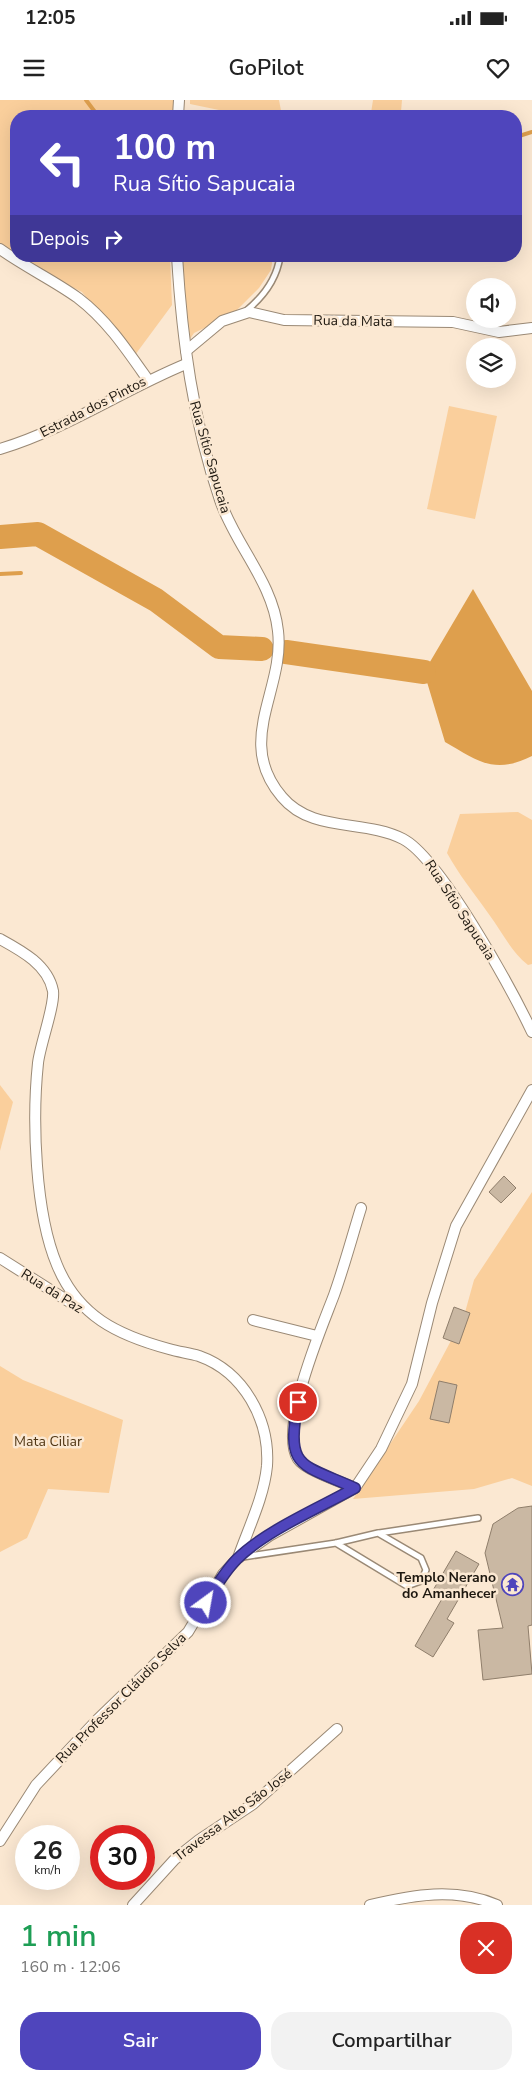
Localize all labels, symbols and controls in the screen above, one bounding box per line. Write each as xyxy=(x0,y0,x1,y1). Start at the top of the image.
text: 12:05 xyxy=(25,5,75,31)
text: GoPilot xyxy=(229,53,303,83)
icon: menu xyxy=(20,54,48,82)
icon: heart xyxy=(484,54,512,82)
text: 100 m xyxy=(113,124,216,171)
icon: left xyxy=(30,130,95,195)
text: Rua Sítio Sapucaia xyxy=(113,169,296,199)
icon: right xyxy=(99,225,127,253)
text: Depois xyxy=(30,226,89,252)
map controls xyxy=(466,278,516,388)
button: sound xyxy=(466,278,516,328)
street label: Rua da Mata xyxy=(313,311,393,331)
button: layers xyxy=(466,338,516,388)
street label: Estrada dos Pintos xyxy=(37,372,150,442)
street label: Rua Sítio Sapucaia xyxy=(185,399,235,515)
street label: Rua Sítio Sapucaia xyxy=(420,856,500,964)
street label: Rua da Paz xyxy=(17,1264,87,1318)
pin xyxy=(277,1381,319,1423)
icon: arrive xyxy=(284,1388,312,1416)
park label: Mata Ciliar xyxy=(14,1432,82,1451)
place label: Templo Nerano do Amanhecer xyxy=(397,1568,497,1603)
temple icon: Templo Nerano do Amanhecer xyxy=(500,1573,524,1597)
position arrow xyxy=(179,1576,231,1628)
street label: Rua Professor Cláudio Selva xyxy=(52,1629,190,1767)
street label: Travessa Alto São José xyxy=(170,1764,296,1866)
speed limit sign: 30 xyxy=(90,1825,155,1890)
text: 26 xyxy=(32,1834,63,1868)
text: km/h xyxy=(34,1862,61,1878)
text: 1 min xyxy=(20,1916,96,1957)
button: close xyxy=(460,1922,512,1974)
text: 160 m · 12:06 xyxy=(20,1956,121,1978)
button: Sair xyxy=(20,2012,261,2070)
button: Compartilhar xyxy=(271,2012,512,2070)

